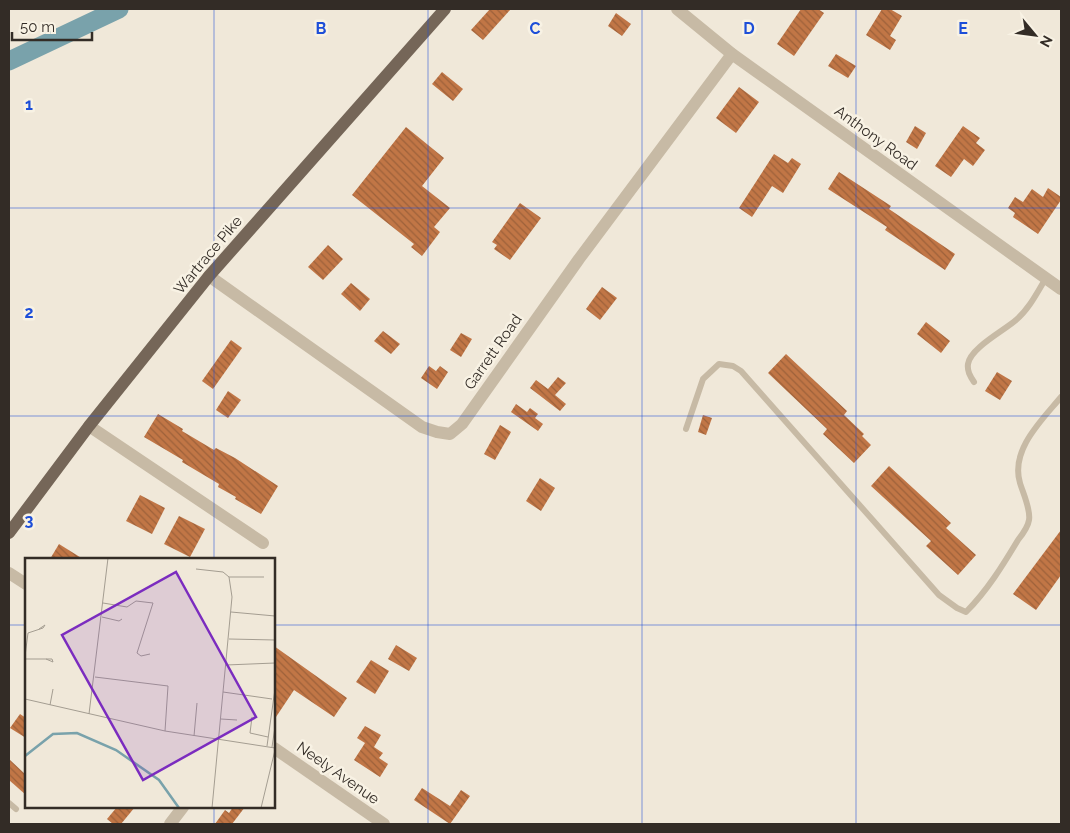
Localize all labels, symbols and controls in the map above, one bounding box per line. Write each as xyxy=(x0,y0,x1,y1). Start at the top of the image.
scale bar xyxy=(12,10,92,42)
north arrow xyxy=(1010,10,1060,60)
text: 50 m xyxy=(20,18,55,36)
text: B xyxy=(316,19,327,38)
text: C xyxy=(530,19,541,38)
text: D xyxy=(743,19,755,38)
text: E xyxy=(958,19,968,38)
text: N xyxy=(1037,33,1056,50)
text: 1 xyxy=(25,95,33,114)
street label: Anthony Road xyxy=(831,102,921,174)
street label: Wartrace Pike xyxy=(170,212,246,298)
text: 2 xyxy=(24,303,34,322)
street label: Garrett Road xyxy=(460,311,526,393)
text: 3 xyxy=(25,511,34,530)
inset map xyxy=(25,558,275,808)
street label: Neely Avenue xyxy=(293,738,383,808)

